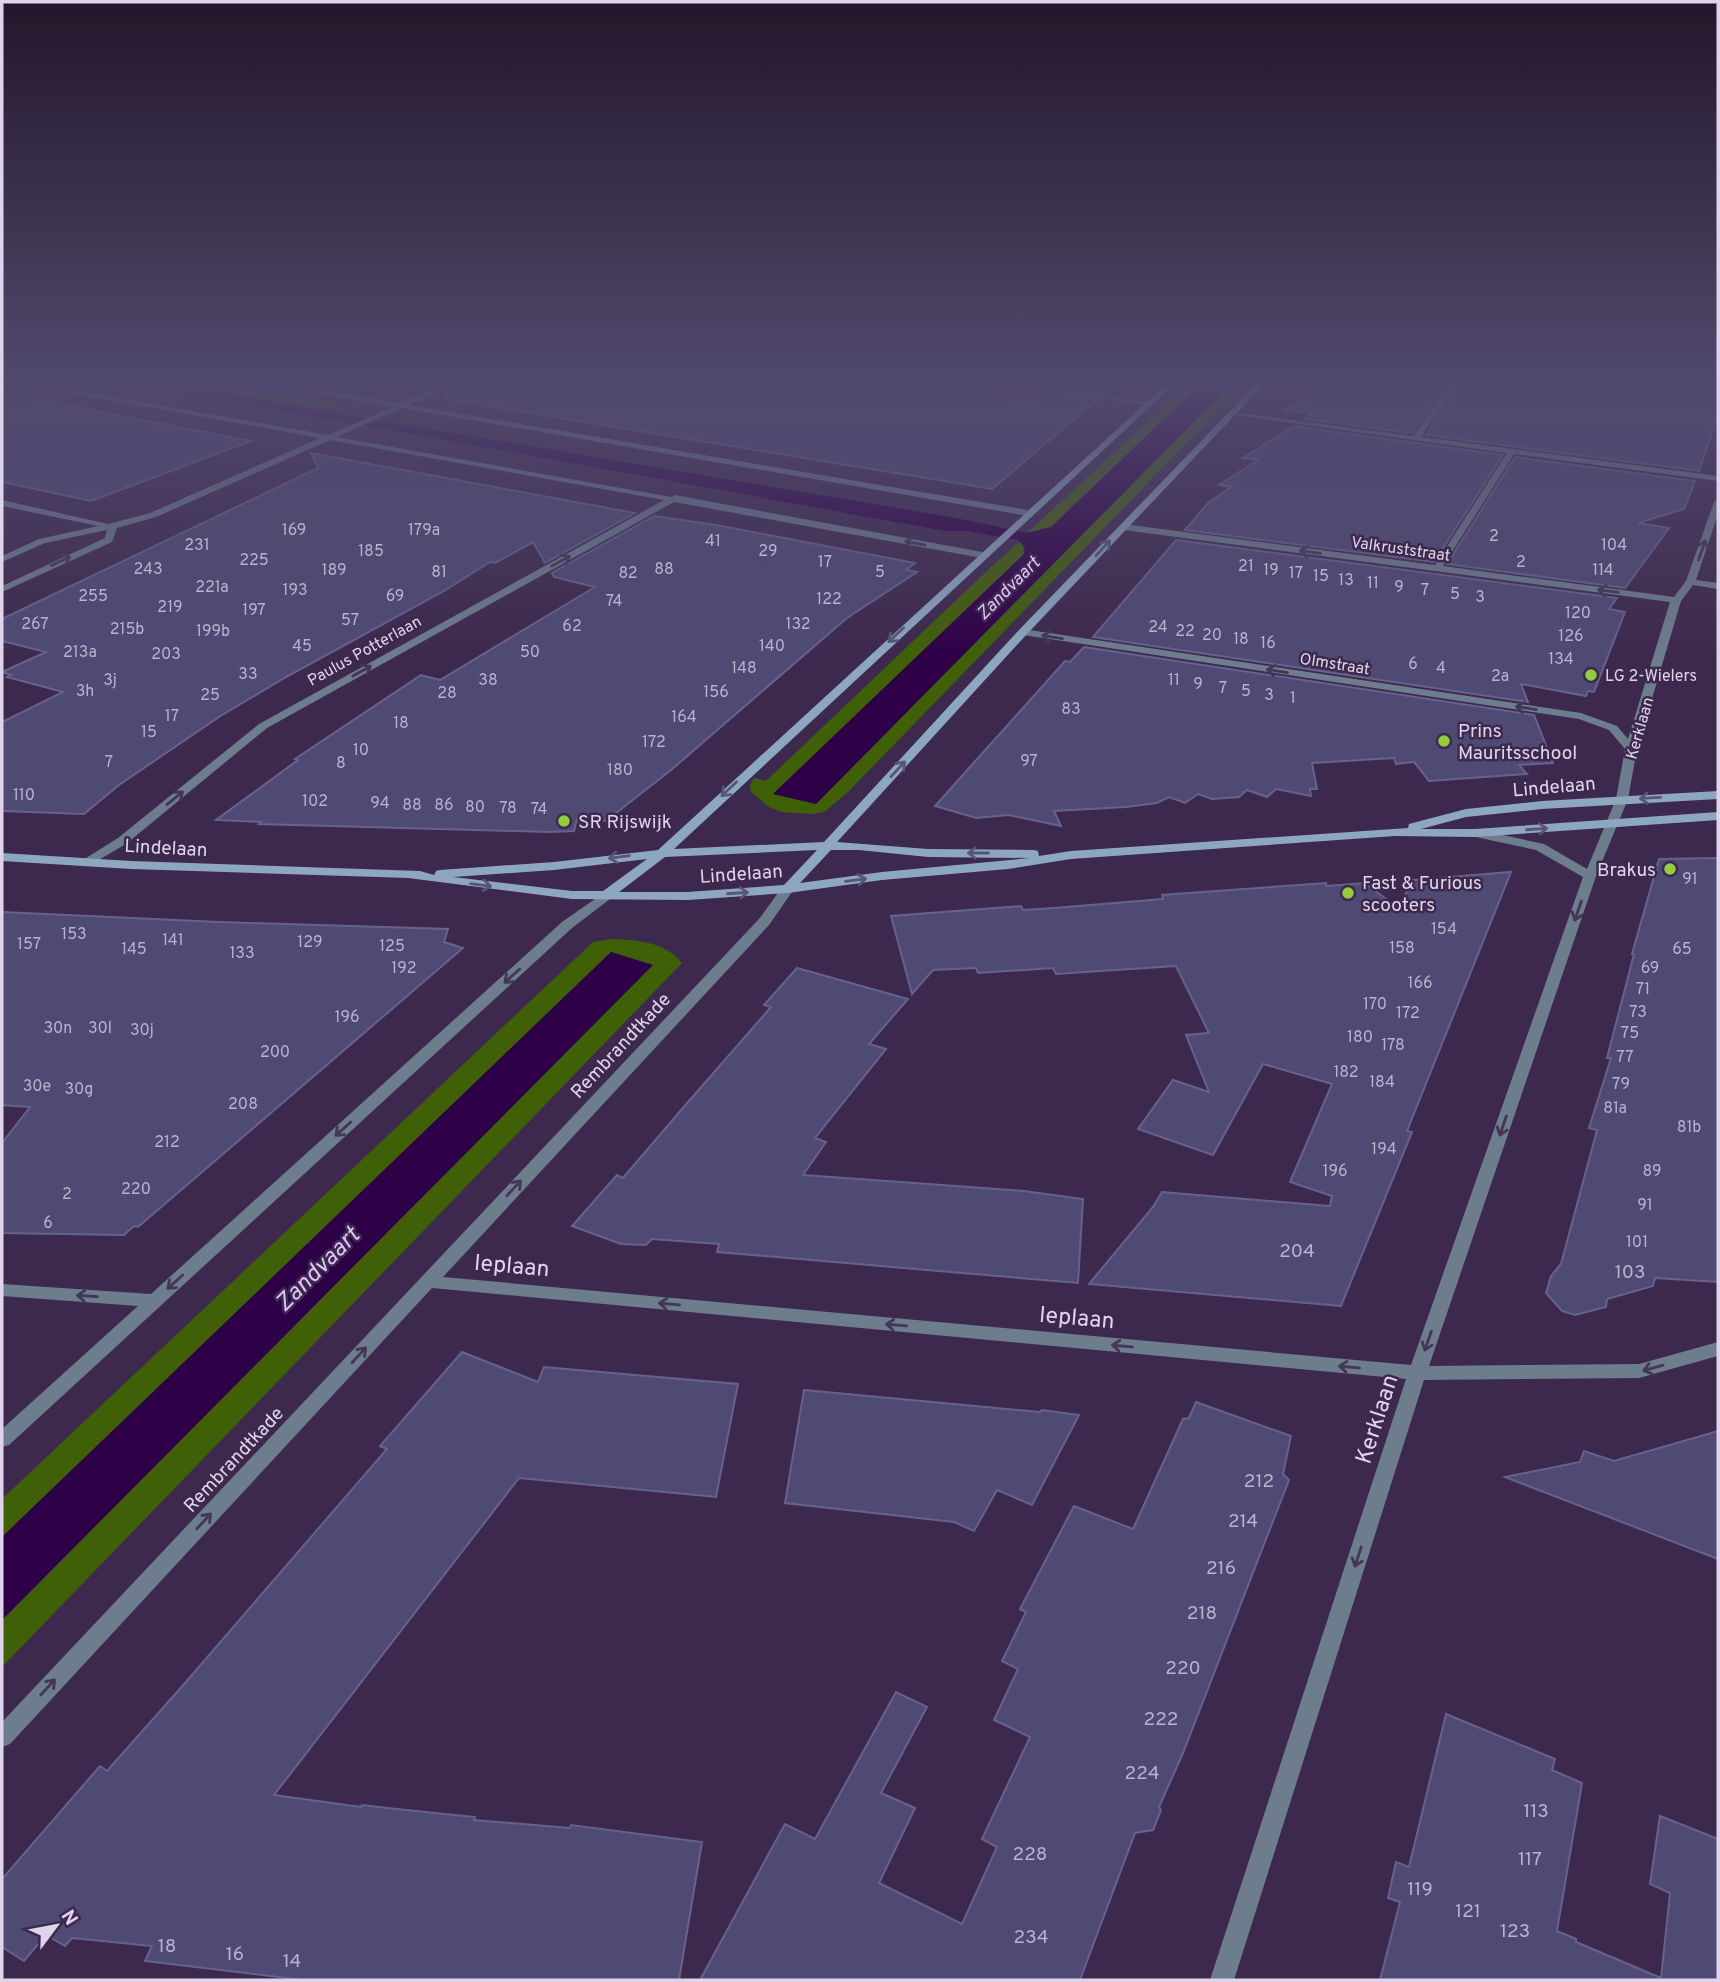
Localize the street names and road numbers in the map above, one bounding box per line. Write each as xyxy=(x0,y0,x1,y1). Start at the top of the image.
street label: Valkruststraat xyxy=(1350,533,1452,567)
street label: Paulus Potterlaan xyxy=(304,612,426,691)
street label: Olmstraat xyxy=(1298,650,1371,680)
street label: Kerklaan xyxy=(1623,695,1659,762)
street label: Lindelaan xyxy=(1512,772,1597,804)
street label: Lindelaan xyxy=(124,835,208,863)
street label: Lindelaan xyxy=(699,860,784,890)
street label: Rembrandtkade xyxy=(566,989,677,1104)
street label: Ieplaan xyxy=(473,1250,551,1285)
street label: Ieplaan xyxy=(1038,1302,1116,1337)
street label: Kerklaan xyxy=(1350,1372,1406,1468)
street label: Rembrandtkade xyxy=(179,1403,290,1518)

